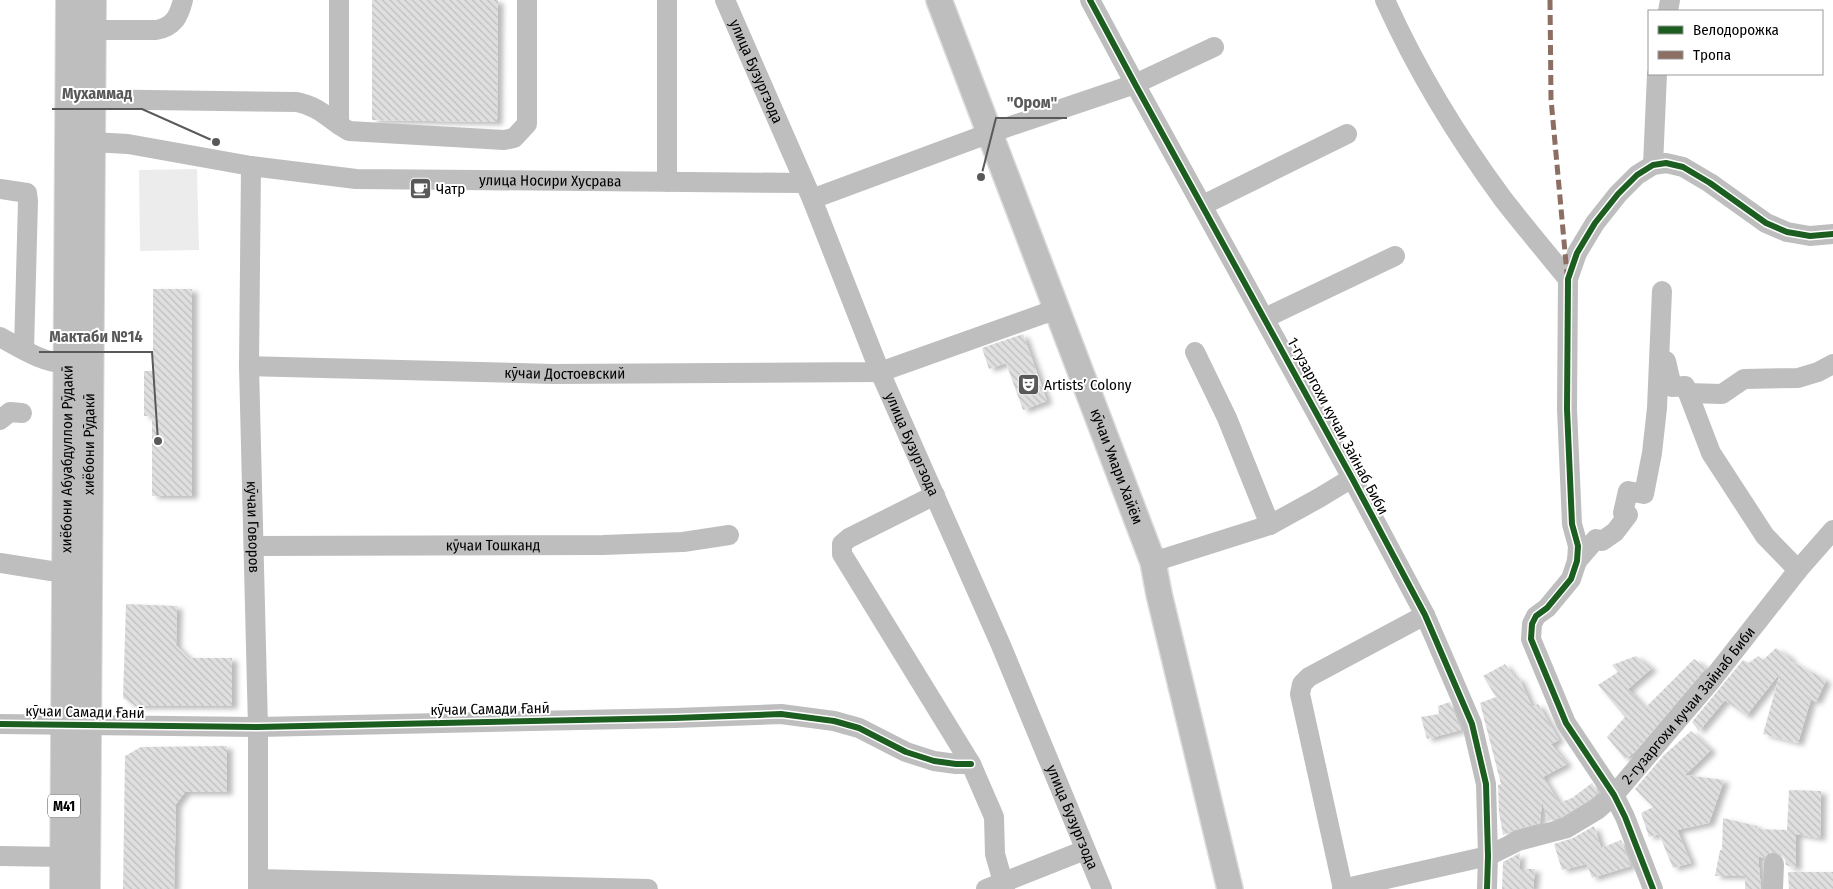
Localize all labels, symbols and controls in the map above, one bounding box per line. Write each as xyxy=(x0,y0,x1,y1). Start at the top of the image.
legend xyxy=(1648,10,1823,75)
street label: улица Бузургзода xyxy=(726,17,787,126)
text: Велодорожка xyxy=(1693,21,1779,39)
text: Тропа xyxy=(1693,46,1731,64)
callout: Мухаммад xyxy=(52,78,142,109)
text: Мухаммад xyxy=(62,84,132,103)
callout: "Oром" xyxy=(996,87,1067,118)
text: "Oром" xyxy=(1007,93,1058,112)
street label: улица Носири Хусрава xyxy=(479,171,621,190)
cafe icon: Чатр xyxy=(408,177,432,201)
place label: Чатр xyxy=(436,180,465,198)
callout: Мактаби №14 xyxy=(39,321,152,352)
text: Мактаби №14 xyxy=(49,327,143,346)
street label: 1-гузаргохи кучаи Зайнаб Биби xyxy=(1284,334,1392,518)
street label: кӯчаи Достоевский xyxy=(504,364,625,383)
street label: хиёбони Абуабдуллои Рӯдакӣ xyxy=(57,365,77,553)
theatre icon: Artists’ Colony xyxy=(1016,373,1040,397)
place label: Artists’ Colony xyxy=(1044,376,1132,394)
street label: улица Бузургзода xyxy=(881,389,943,499)
street label: хиёбони Рӯдакӣ xyxy=(80,393,98,495)
street label: кӯчаи Умари Хайём xyxy=(1086,406,1147,527)
street label: кӯчаи Говоров xyxy=(243,481,263,573)
street label: кӯчаи Тошканд xyxy=(446,536,540,554)
street label: 2-гузаргохи кучаи Зайнаб Биби xyxy=(1618,623,1759,788)
street label: кӯчаи Самади Ғанӣ xyxy=(430,699,550,719)
street label: кӯчаи Самади Ғанӣ xyxy=(25,702,145,722)
street label: улица Бузургзода xyxy=(1043,762,1102,872)
road number: M41 xyxy=(48,794,80,818)

